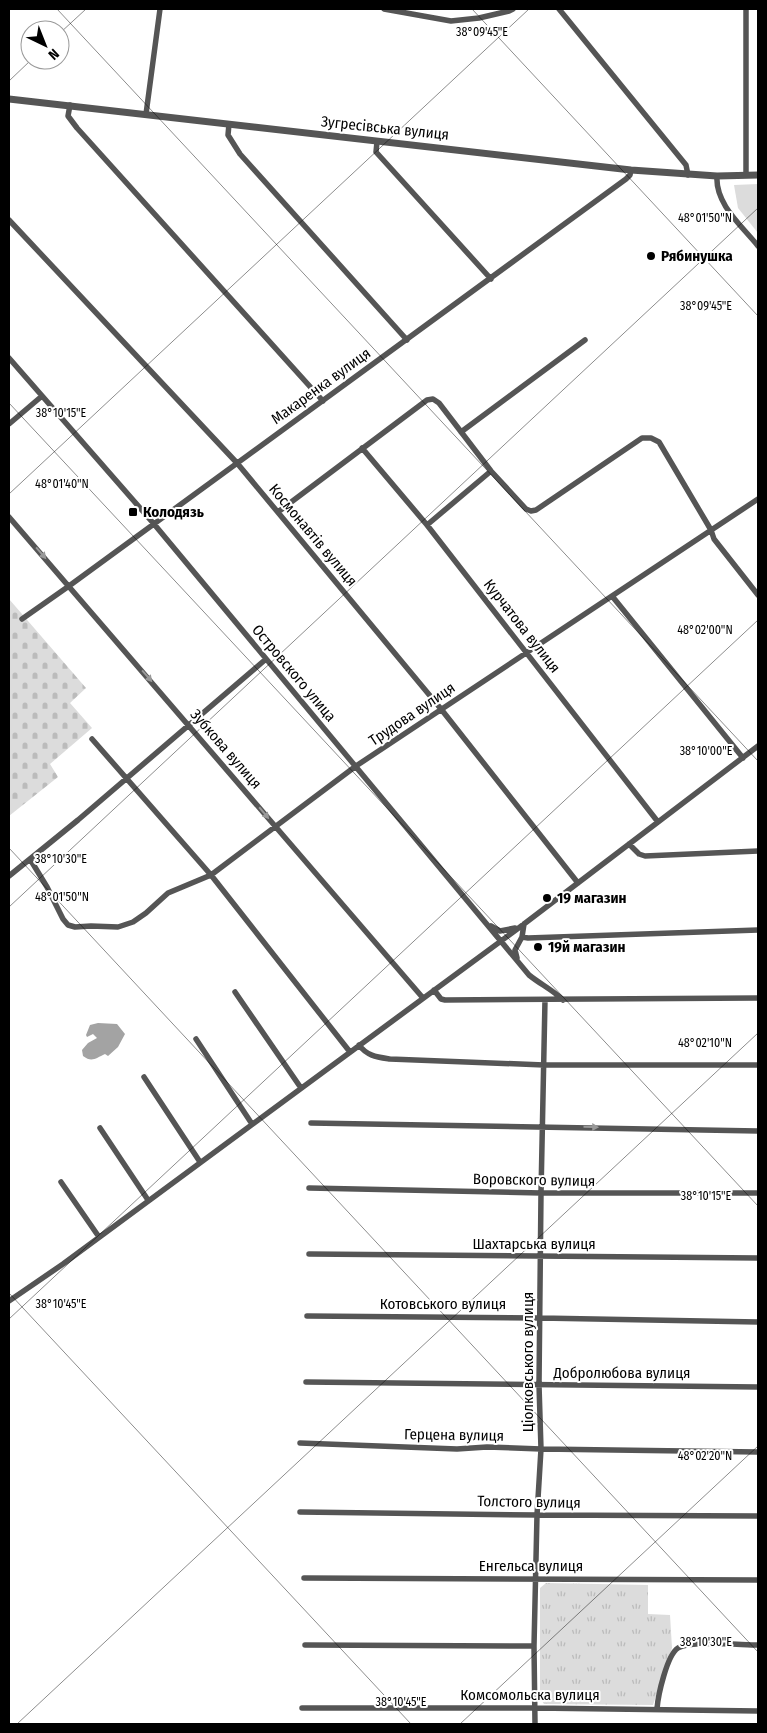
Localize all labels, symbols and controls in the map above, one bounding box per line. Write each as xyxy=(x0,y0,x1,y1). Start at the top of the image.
north arrow xyxy=(20,20,70,70)
text: 38°09'45"E xyxy=(456,25,508,39)
text: N xyxy=(45,45,62,63)
street label: Зугресівська вулиця xyxy=(320,112,450,144)
text: 48°01'50"N xyxy=(678,211,732,225)
place label: Рябинушка xyxy=(661,247,733,265)
marker: Рябинушка xyxy=(645,250,657,262)
text: 38°09'45"E xyxy=(680,299,732,313)
street label: Макаренка вулиця xyxy=(268,344,374,428)
text: 38°10'15"E xyxy=(36,406,86,420)
text: 48°01'40"N xyxy=(35,477,89,491)
street label: Космонавтів вулиця xyxy=(265,480,361,590)
place label: Колодязь xyxy=(143,503,204,521)
marker: Колодязь xyxy=(127,506,139,518)
one-way arrow xyxy=(35,547,46,560)
street label: Курчатова вулиця xyxy=(480,576,564,676)
street label: Островского улица xyxy=(248,621,340,725)
text: 48°02'00"N xyxy=(677,623,733,637)
one-way arrow xyxy=(141,670,153,682)
street label: Трудова вулиця xyxy=(365,679,459,749)
street label: Зубкова вулиця xyxy=(187,705,265,793)
text: 38°10'00"E xyxy=(680,744,733,758)
one-way arrow xyxy=(259,806,270,819)
text: 38°10'30"E xyxy=(35,852,87,866)
place label: 19 магазин xyxy=(557,889,627,907)
text: 48°01'50"N xyxy=(35,890,89,904)
marker: 19 магазин xyxy=(541,892,553,904)
place label: 19й магазин xyxy=(548,938,626,956)
marker: 19й магазин xyxy=(532,941,544,953)
text: 48°02'10"N xyxy=(678,1036,732,1050)
one-way arrow xyxy=(583,1123,599,1131)
street label: Воровского вулиця xyxy=(473,1170,595,1190)
text: 38°10'15"E xyxy=(681,1189,731,1203)
street label: Шахтарська вулиця xyxy=(472,1235,596,1253)
street label: Ціолковського вулиця xyxy=(519,1292,537,1432)
street label: Котовського вулиця xyxy=(380,1295,506,1313)
text: 38°10'45"E xyxy=(36,1297,87,1311)
street label: Добролюбова вулиця xyxy=(552,1364,691,1382)
street label: Герцена вулиця xyxy=(404,1425,504,1445)
text: 48°02'20"N xyxy=(678,1449,732,1463)
street label: Толстого вулиця xyxy=(477,1492,581,1512)
street label: Енгельса вулиця xyxy=(479,1557,583,1575)
text: 38°10'30"E xyxy=(680,1635,732,1649)
street label: Комсомольска вулиця xyxy=(460,1686,600,1704)
text: 38°10'45"E xyxy=(376,1695,427,1709)

